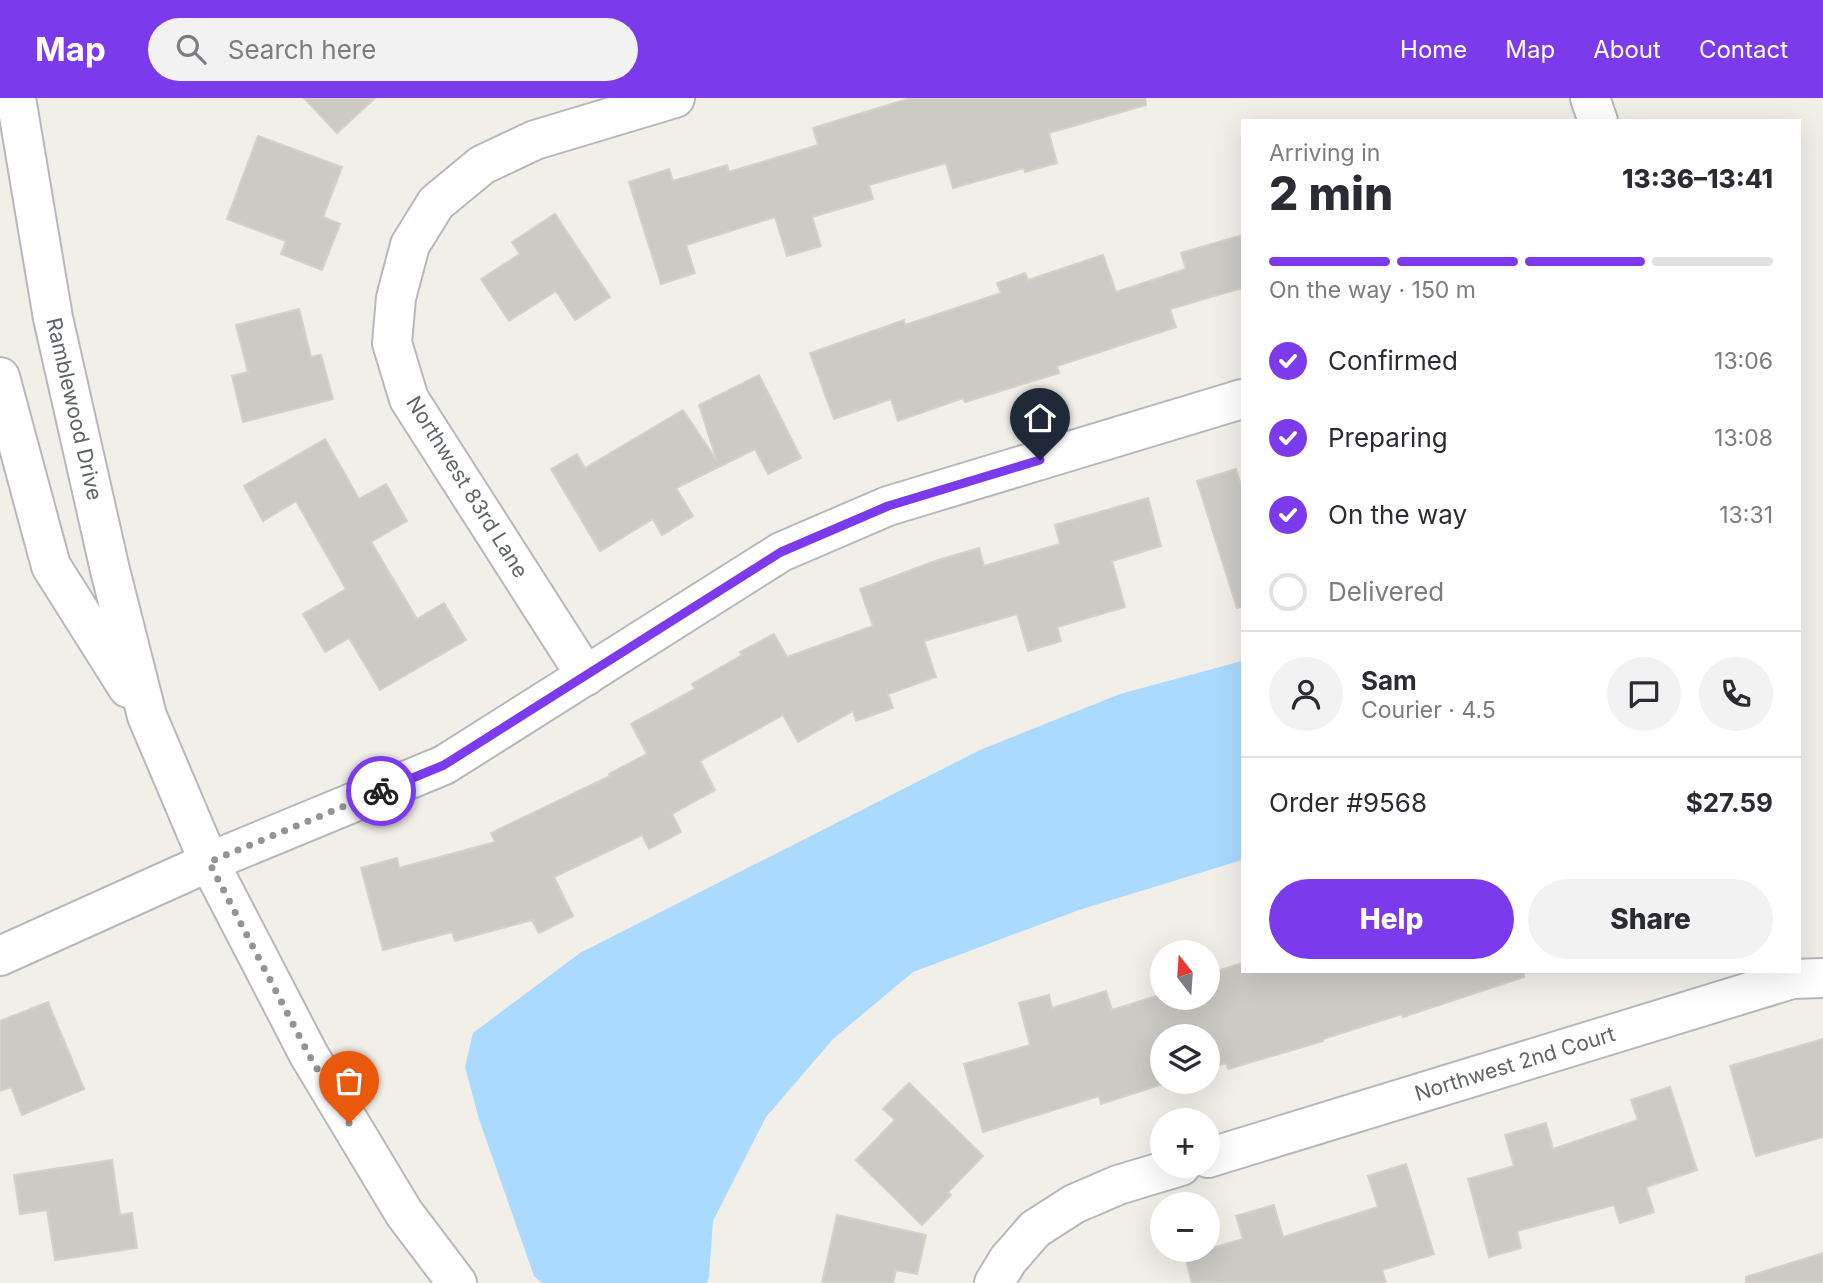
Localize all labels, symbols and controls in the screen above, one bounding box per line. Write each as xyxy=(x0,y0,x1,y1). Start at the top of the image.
search box xyxy=(148,18,638,81)
text: Map xyxy=(35,29,106,69)
icon: search xyxy=(172,30,210,68)
text: Search here xyxy=(228,34,376,65)
text: Home xyxy=(1400,35,1467,64)
text: Map xyxy=(1505,35,1555,64)
text: About xyxy=(1593,35,1661,64)
text: Contact xyxy=(1699,35,1788,64)
text: Arriving in xyxy=(1269,139,1380,167)
text: 13:36–13:41 xyxy=(1622,163,1773,194)
text: 2 min xyxy=(1269,165,1393,221)
text: On the way · 150 m xyxy=(1269,276,1476,304)
street label: Ramblewood Drive xyxy=(41,315,108,502)
icon: check xyxy=(1269,342,1307,380)
text: Confirmed xyxy=(1328,345,1458,376)
text: 13:06 xyxy=(1714,347,1773,375)
pin xyxy=(1010,388,1070,460)
street label: Northwest 83rd Lane xyxy=(401,391,534,582)
icon: home xyxy=(1021,399,1059,437)
icon: check xyxy=(1269,419,1307,457)
text: Preparing xyxy=(1328,422,1448,453)
text: 13:08 xyxy=(1714,424,1773,452)
icon: check xyxy=(1269,496,1307,534)
text: On the way xyxy=(1328,499,1467,530)
text: 13:31 xyxy=(1719,501,1773,529)
text: Delivered xyxy=(1328,576,1444,607)
button: person xyxy=(1269,657,1343,731)
button: chat xyxy=(1607,657,1681,731)
button: phone xyxy=(1699,657,1773,731)
text: Sam xyxy=(1361,665,1417,696)
text: Courier · 4.5 xyxy=(1361,696,1496,724)
courier xyxy=(346,756,416,826)
icon: bike xyxy=(362,772,400,810)
text: Order #9568 xyxy=(1269,787,1427,818)
text: $27.59 xyxy=(1686,787,1773,818)
button: Help xyxy=(1269,879,1514,959)
button: Share xyxy=(1528,879,1773,959)
north arrow xyxy=(1150,940,1220,1010)
map controls xyxy=(1150,940,1220,1262)
street label: Northwest 2nd Court xyxy=(1412,1021,1618,1106)
button: layers xyxy=(1150,1024,1220,1094)
pin xyxy=(319,1051,379,1123)
icon: bag xyxy=(330,1062,368,1100)
button: + xyxy=(1150,1108,1220,1178)
button: − xyxy=(1150,1192,1220,1262)

